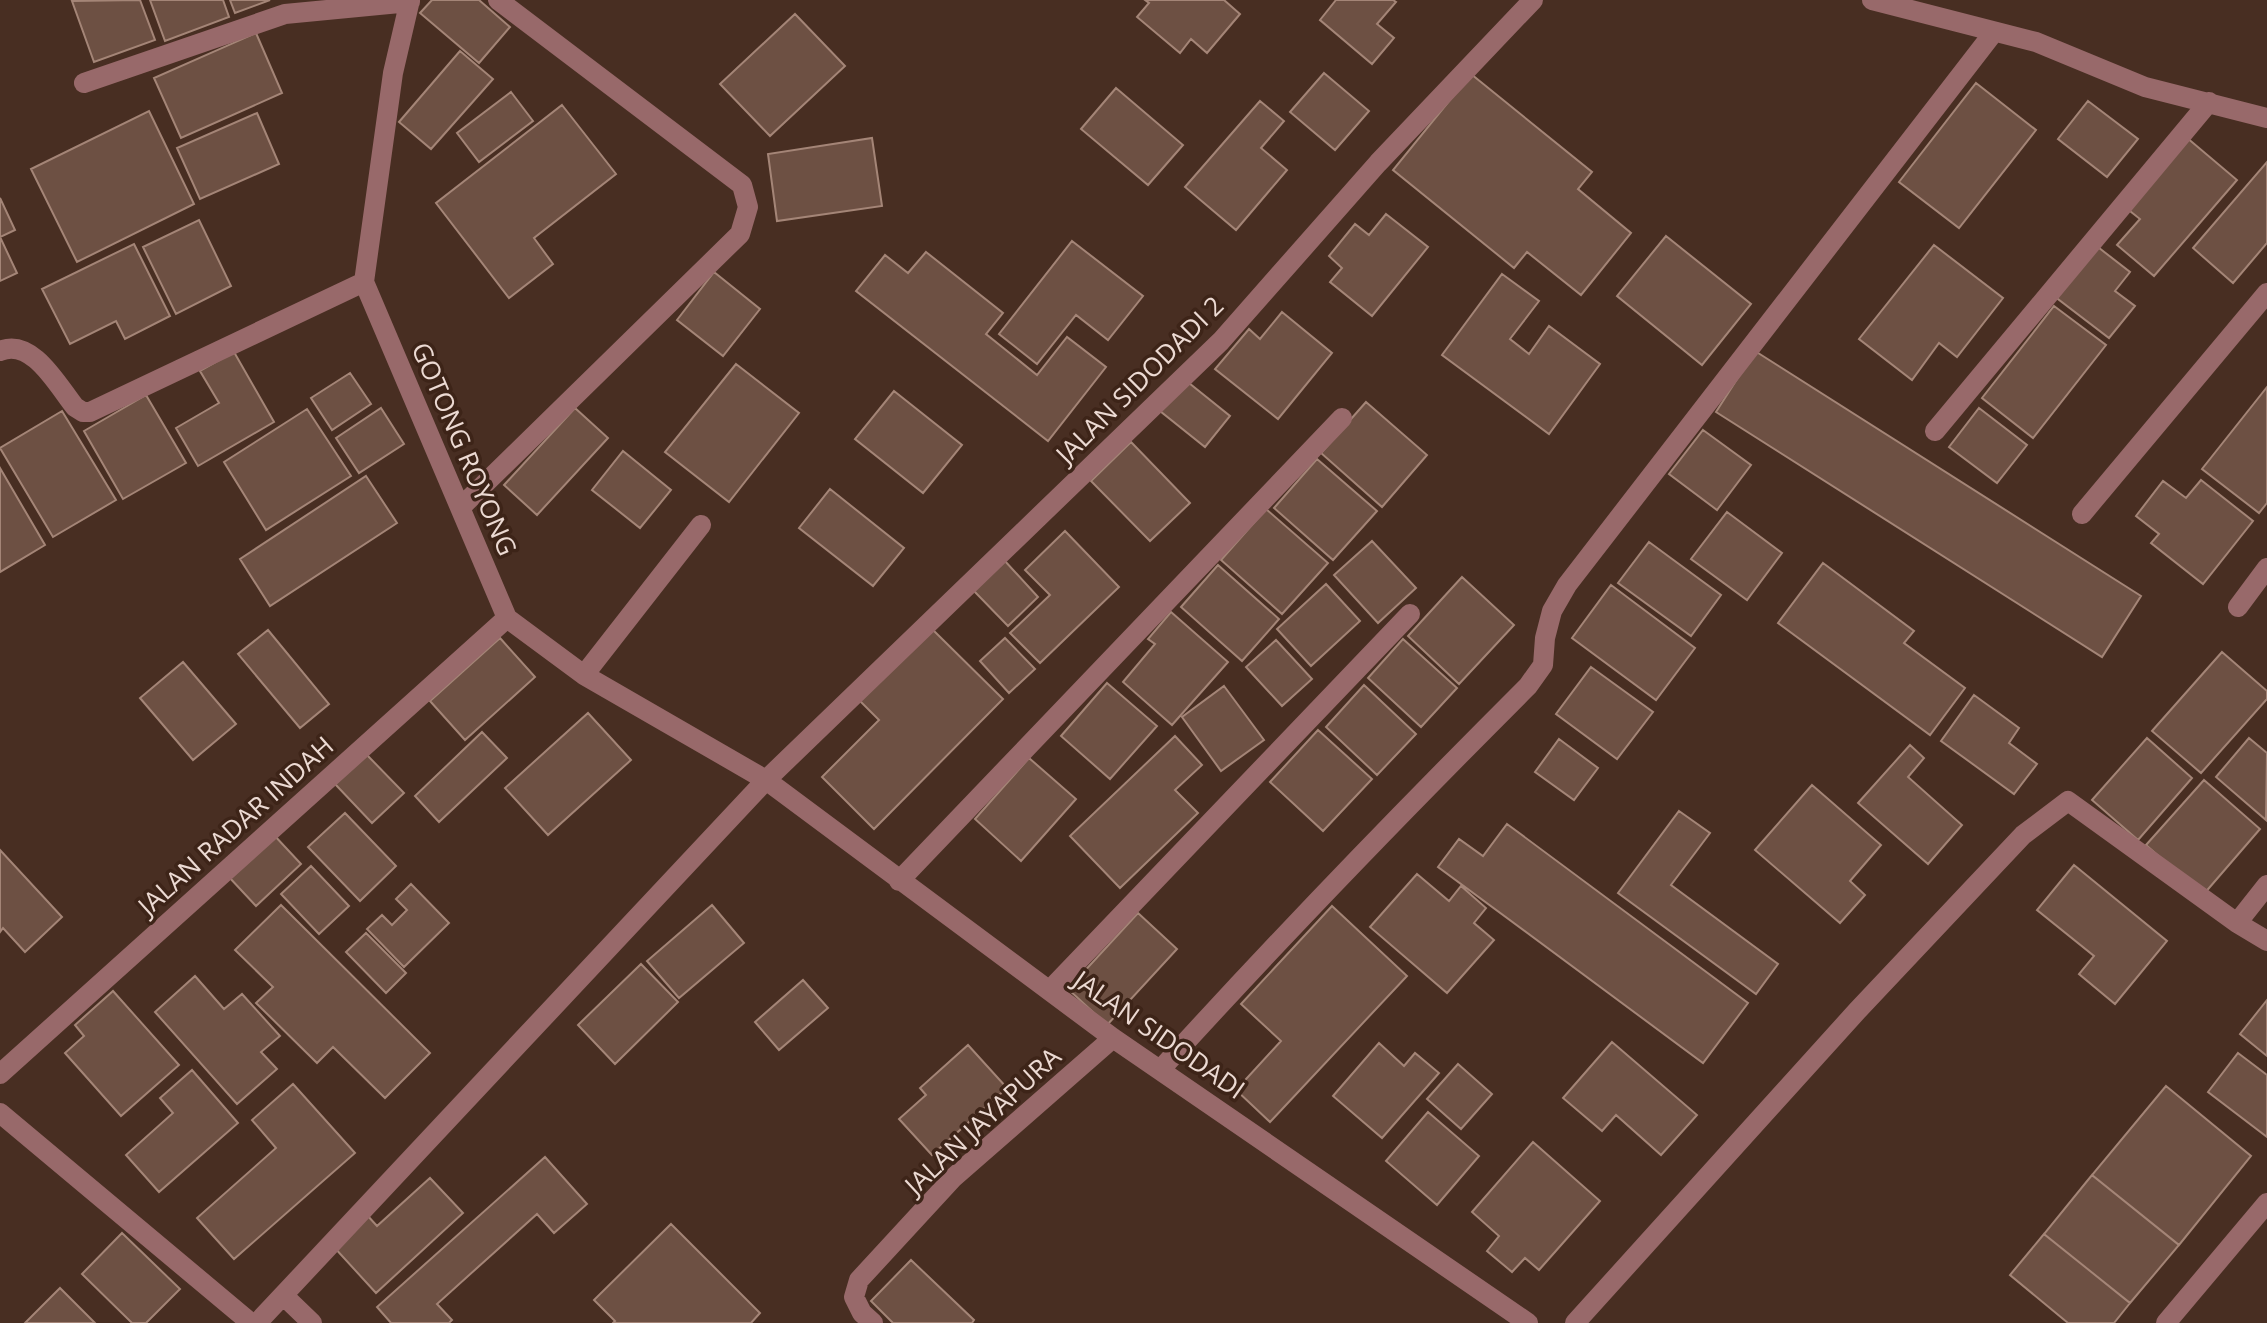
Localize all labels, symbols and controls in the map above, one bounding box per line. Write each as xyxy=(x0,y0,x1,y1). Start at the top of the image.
street label: JALAN SIDODADI 2 xyxy=(1045,288,1231,473)
street label: GOTONG ROYONG xyxy=(404,336,526,561)
street label: JALAN RADAR INDAH xyxy=(128,728,341,925)
street label: JALAN SIDODADI xyxy=(1064,960,1253,1107)
street label: JALAN JAYAPURA xyxy=(894,1038,1069,1204)

